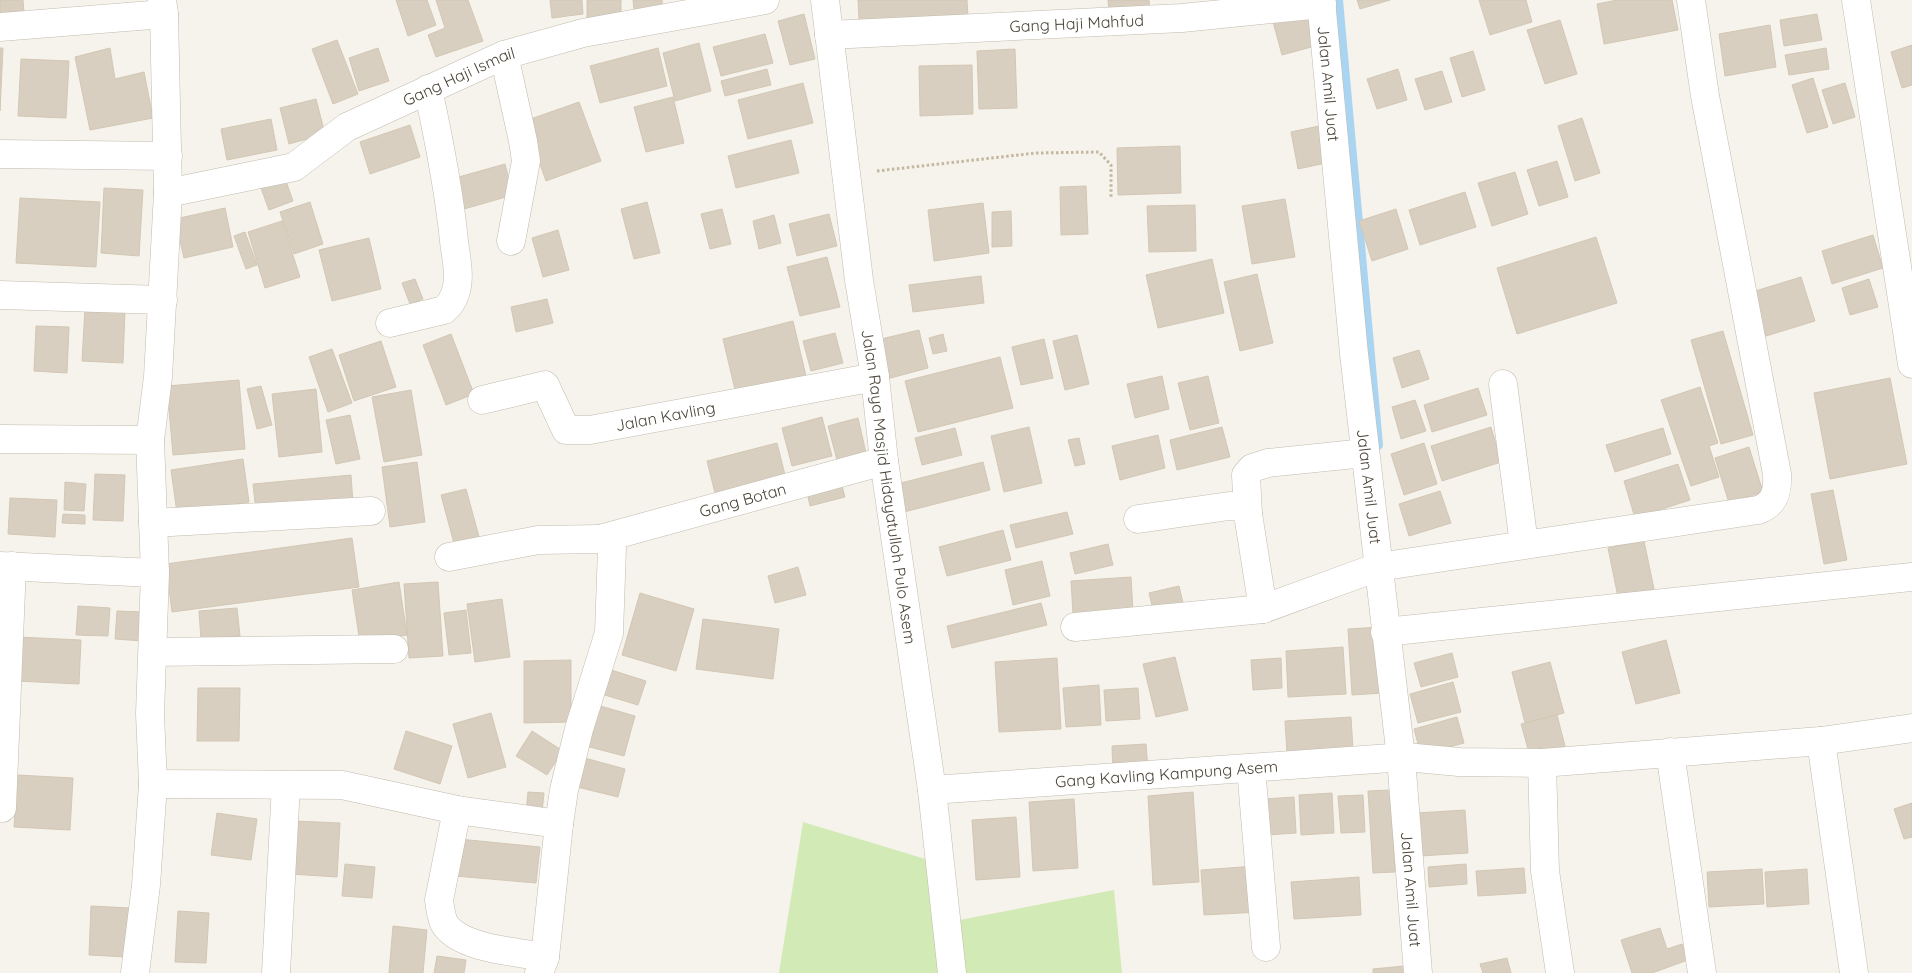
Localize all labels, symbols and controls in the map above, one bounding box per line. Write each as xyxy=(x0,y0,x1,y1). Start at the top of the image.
street label: Gang Haji Mahfud xyxy=(1009,10,1144,36)
street label: Jalan Amil Juat xyxy=(1313,25,1344,142)
street label: Gang Haji Ismail xyxy=(400,42,517,110)
street label: Jalan Raya Masjid Hidayatulloh Pulo Asem xyxy=(857,328,921,645)
street label: Jalan Kavling xyxy=(614,397,717,435)
street label: Jalan Amil Juat xyxy=(1353,428,1386,545)
street label: Gang Botan xyxy=(697,478,788,521)
street label: Gang Kavling Kampung Asem xyxy=(1054,756,1278,791)
street label: Jalan Amil Juat xyxy=(1397,831,1426,948)

